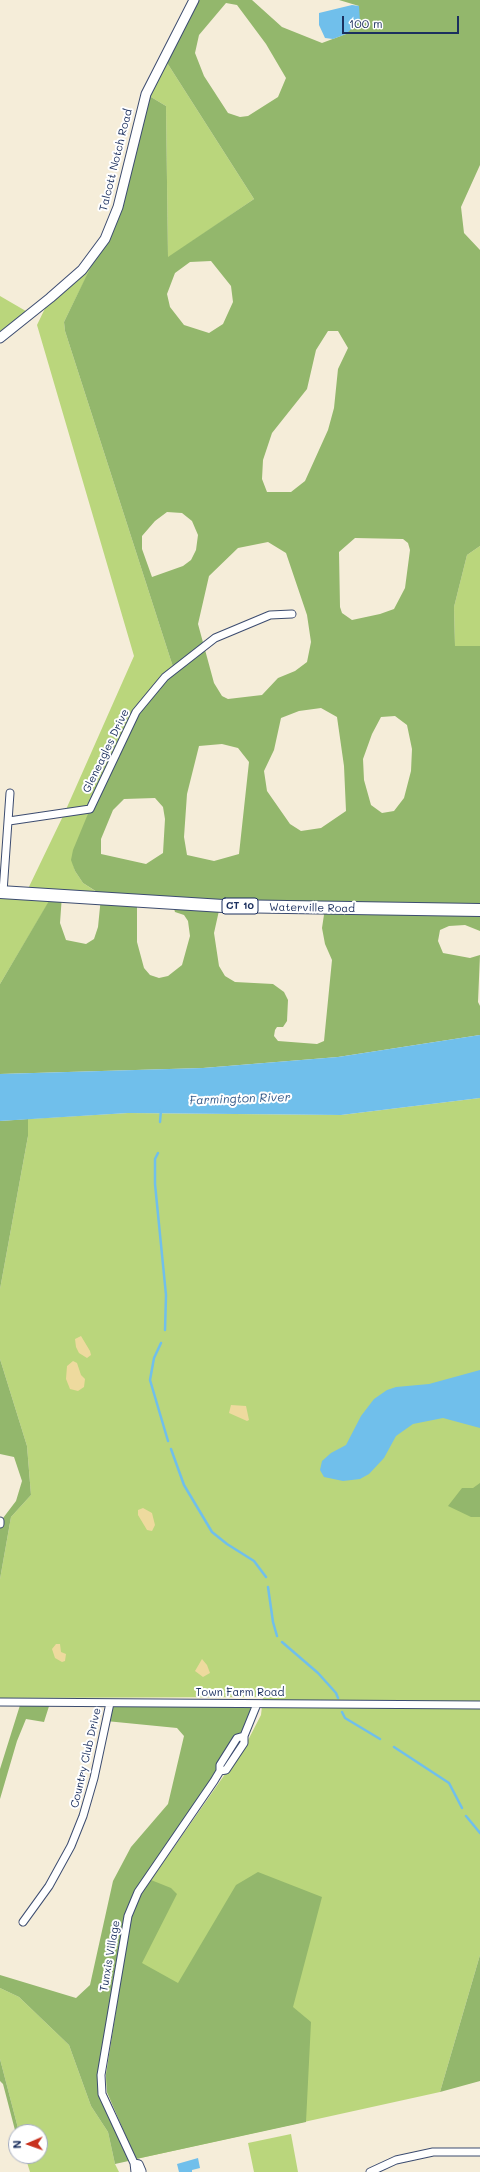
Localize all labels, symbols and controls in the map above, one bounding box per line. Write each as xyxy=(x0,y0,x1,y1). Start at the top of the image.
scale bar xyxy=(344,8,461,34)
text: 100 m xyxy=(349,15,383,31)
street label: Talcott Notch Road xyxy=(97,107,135,213)
street label: Gleneagles Drive xyxy=(80,707,132,795)
road number: CT 10 xyxy=(222,898,258,914)
street label: Waterville Road xyxy=(269,901,355,915)
water label: Farmington River xyxy=(189,1090,291,1108)
street label: Town Farm Road xyxy=(195,1686,285,1700)
street label: Country Club Drive xyxy=(68,1707,104,1809)
street label: Tunxis Village xyxy=(97,1919,123,1993)
north arrow xyxy=(8,2124,48,2164)
text: N xyxy=(9,2140,24,2149)

